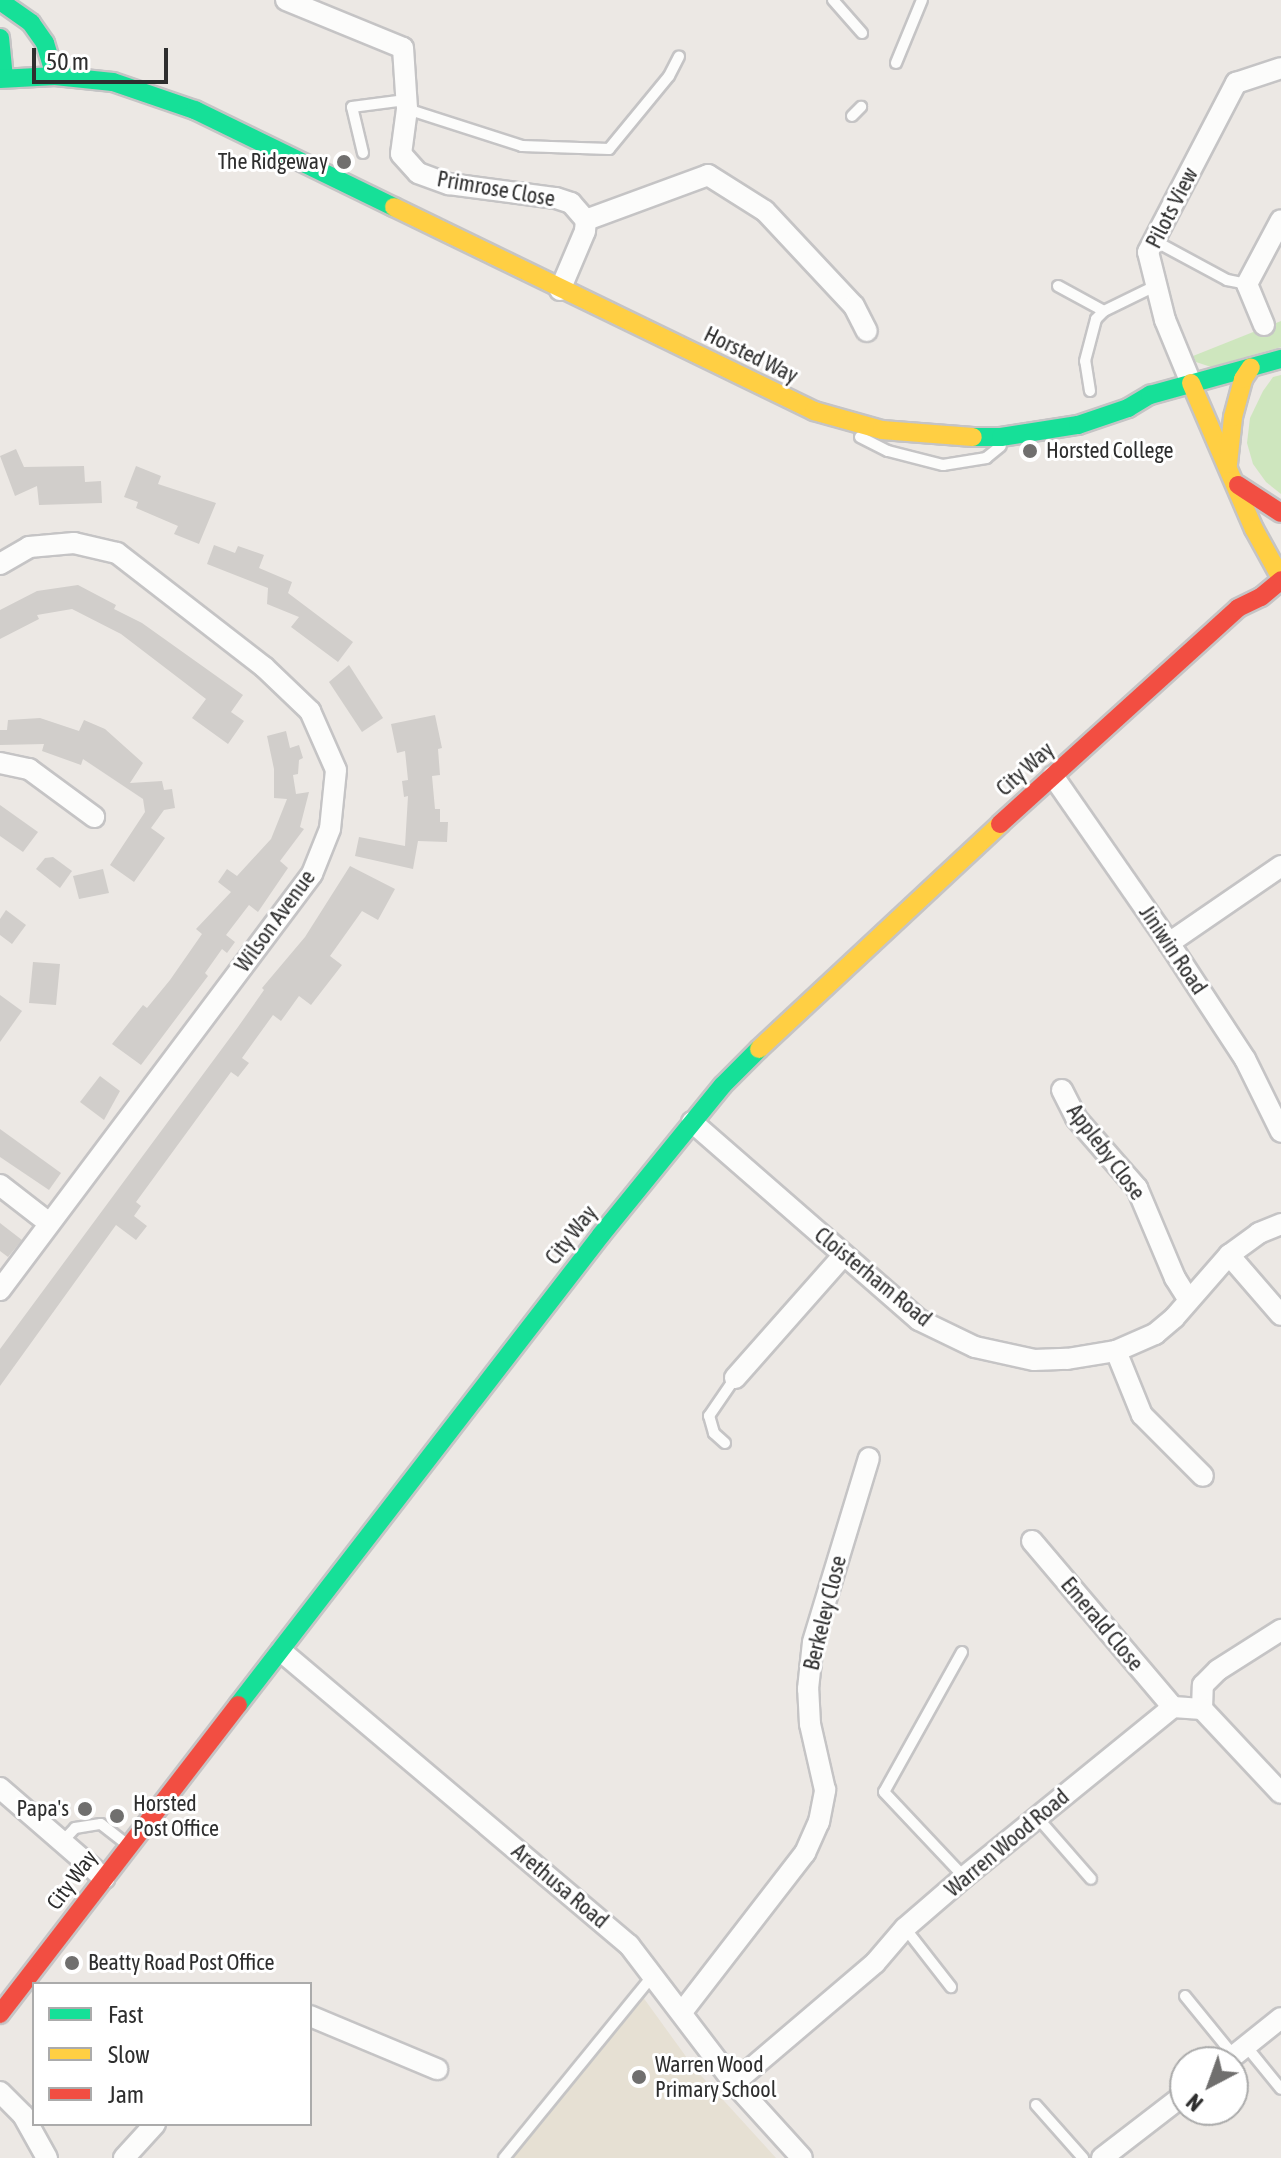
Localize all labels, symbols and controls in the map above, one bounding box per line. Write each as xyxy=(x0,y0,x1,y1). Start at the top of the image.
scale bar xyxy=(36,32,172,82)
text: 50 m xyxy=(46,48,89,75)
place label: The Ridgeway xyxy=(218,149,328,175)
marker: The Ridgeway xyxy=(335,153,353,171)
street label: Pilots View xyxy=(1140,163,1204,253)
street label: Primrose Close xyxy=(435,166,557,212)
street label: Horsted Way xyxy=(700,321,802,389)
place label: Horsted College xyxy=(1046,438,1173,464)
marker: Horsted College xyxy=(1021,442,1039,460)
street label: City Way xyxy=(991,736,1059,802)
street label: Wilson Avenue xyxy=(229,865,321,977)
street label: Jiniwin Road xyxy=(1134,900,1212,1000)
street label: Appleby Close xyxy=(1061,1099,1151,1205)
street label: City Way xyxy=(540,1200,602,1270)
street label: Cloisterham Road xyxy=(809,1222,937,1332)
street label: Berkeley Close xyxy=(798,1553,852,1673)
street label: Emerald Close xyxy=(1055,1572,1149,1676)
street label: Warren Wood Road xyxy=(940,1784,1074,1902)
place label: Horsted Post Office xyxy=(133,1790,219,1842)
place label: Papa's xyxy=(16,1796,69,1822)
marker: Papa's xyxy=(76,1800,94,1818)
marker: Horsted Post Office xyxy=(108,1807,126,1825)
street label: Arethusa Road xyxy=(506,1838,614,1934)
street label: City Way xyxy=(41,1845,103,1915)
place label: Beatty Road Post Office xyxy=(88,1950,274,1976)
marker: Beatty Road Post Office xyxy=(63,1954,81,1972)
legend xyxy=(32,1982,312,2126)
text: Fast xyxy=(108,2001,144,2028)
text: Slow xyxy=(108,2041,150,2068)
north arrow xyxy=(1169,2046,1249,2126)
place label: Warren Wood Primary School xyxy=(655,2051,777,2102)
marker: Warren Wood Primary School xyxy=(630,2068,648,2086)
text: Jam xyxy=(108,2081,144,2108)
text: N xyxy=(1181,2089,1208,2117)

